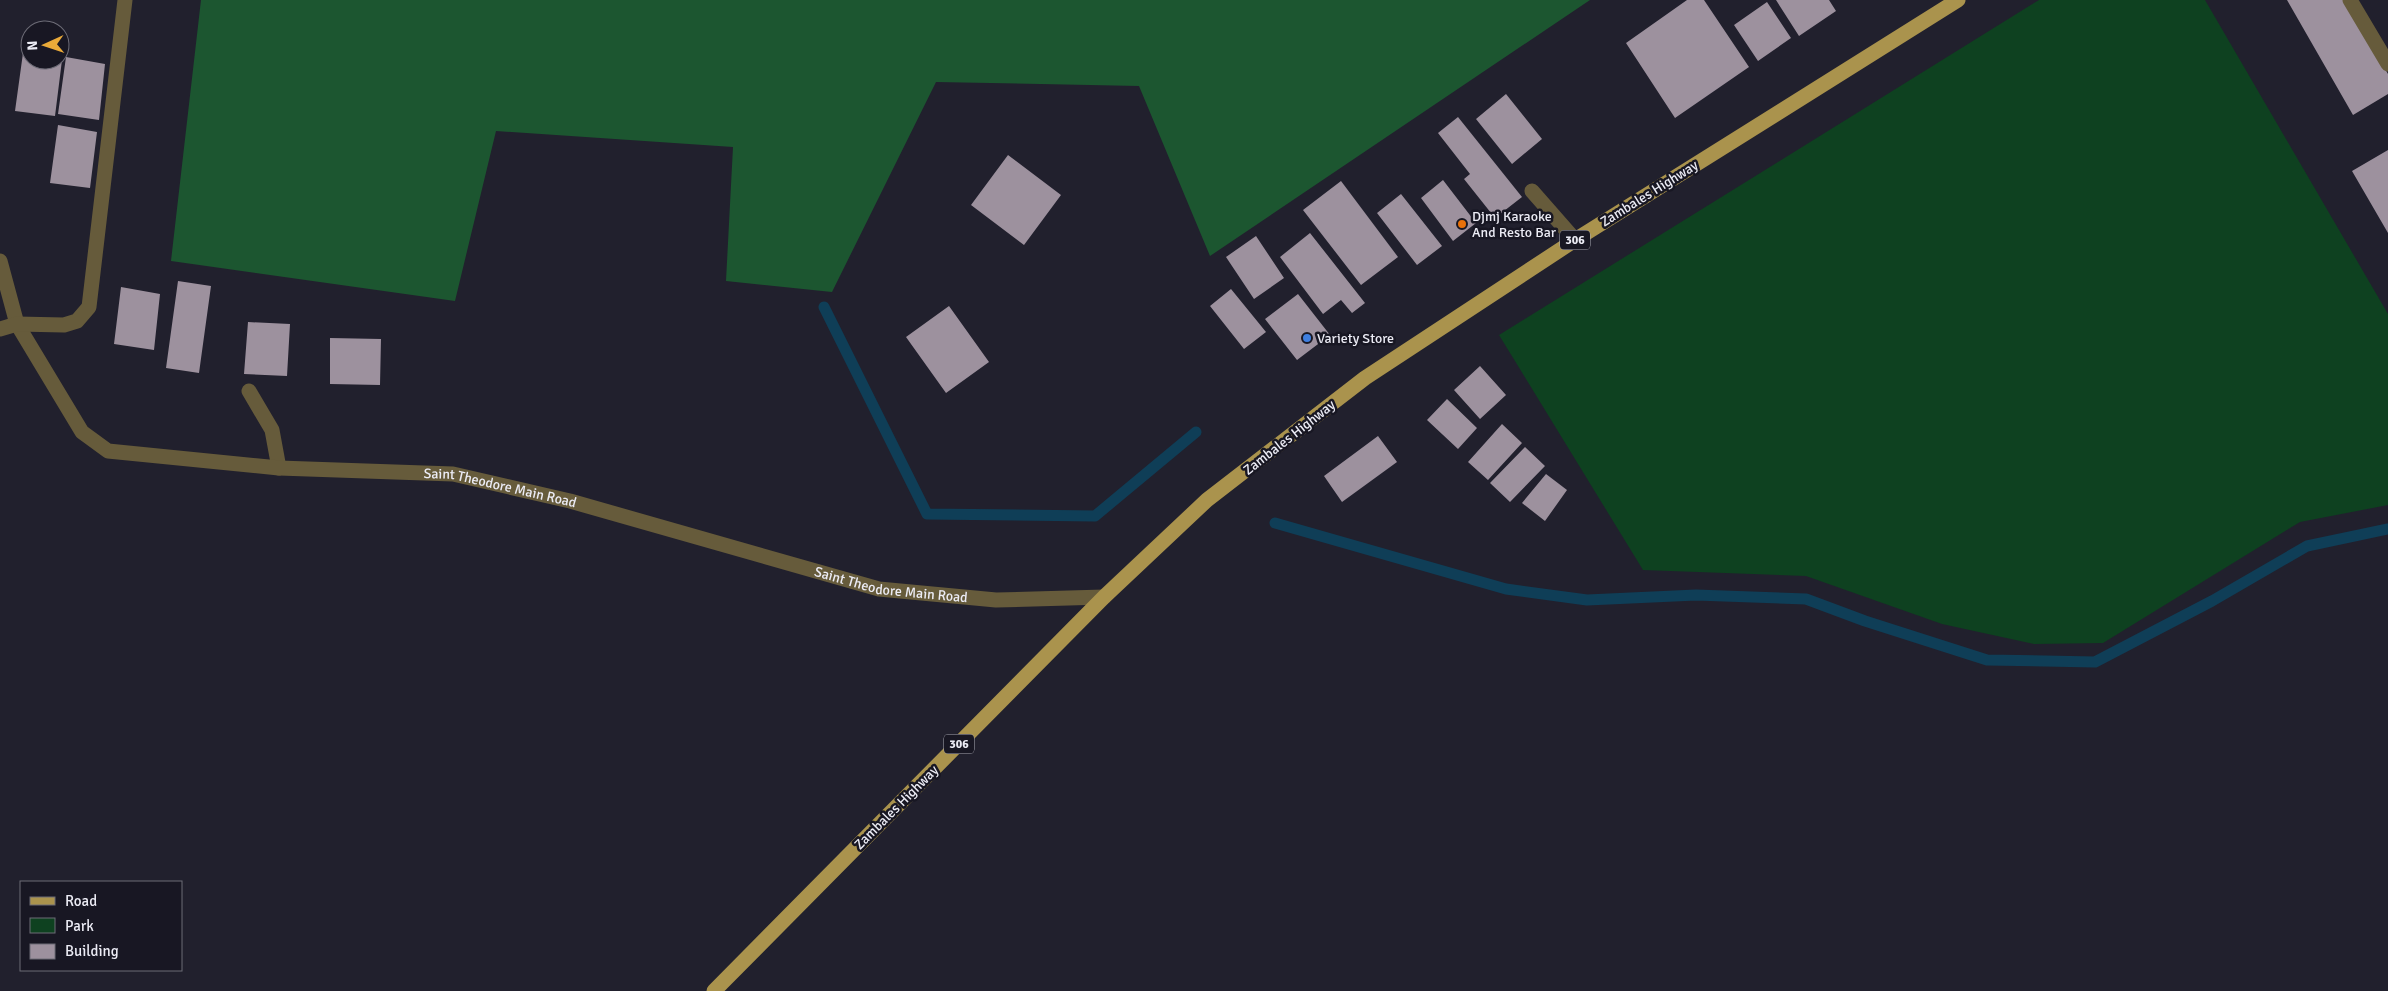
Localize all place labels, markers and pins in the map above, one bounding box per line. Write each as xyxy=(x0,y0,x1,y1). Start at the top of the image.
place label: Djmj Karaoke And Resto Bar xyxy=(1472,208,1557,241)
marker: Djmj Karaoke And Resto Bar xyxy=(1456,218,1468,230)
place label: Variety Store xyxy=(1317,330,1394,347)
marker: Variety Store xyxy=(1301,332,1313,344)

